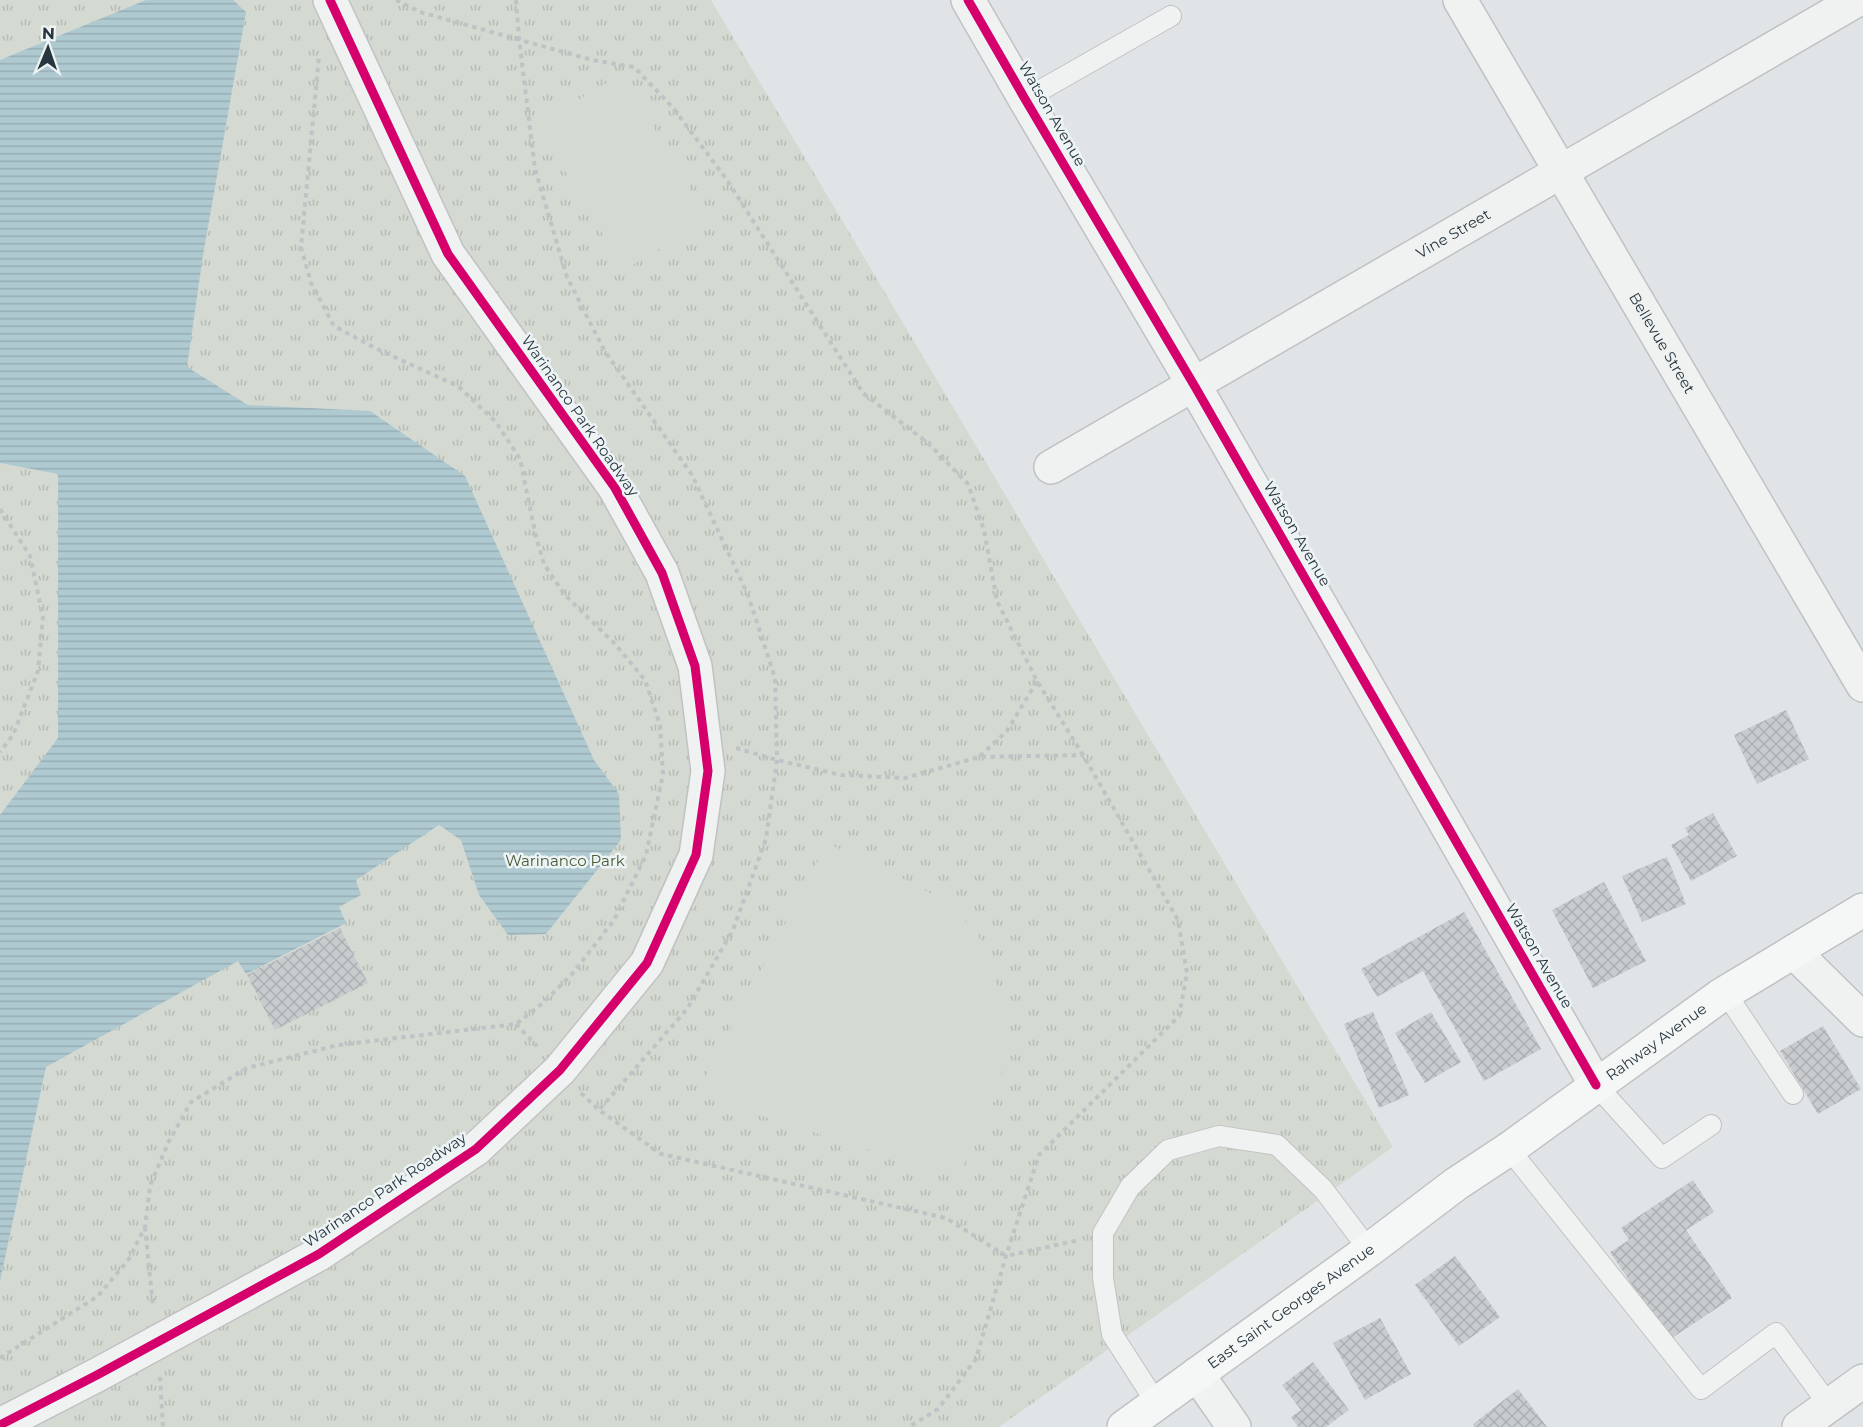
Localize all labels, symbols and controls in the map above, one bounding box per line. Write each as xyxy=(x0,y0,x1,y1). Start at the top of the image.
north arrow xyxy=(18,18,78,78)
text: N xyxy=(42,24,55,43)
street label: Watson Avenue xyxy=(1015,58,1090,170)
street label: Vine Street xyxy=(1413,204,1494,262)
street label: Bellevue Street xyxy=(1625,289,1699,397)
street label: Warinanco Park Roadway xyxy=(517,331,644,501)
street label: Watson Avenue xyxy=(1260,478,1335,590)
park label: Warinanco Park xyxy=(505,851,625,870)
street label: Watson Avenue xyxy=(1502,900,1577,1012)
street label: Rahway Avenue xyxy=(1602,999,1710,1085)
street label: Warinanco Park Roadway xyxy=(300,1127,471,1251)
street label: East Saint Georges Avenue xyxy=(1203,1239,1378,1373)

